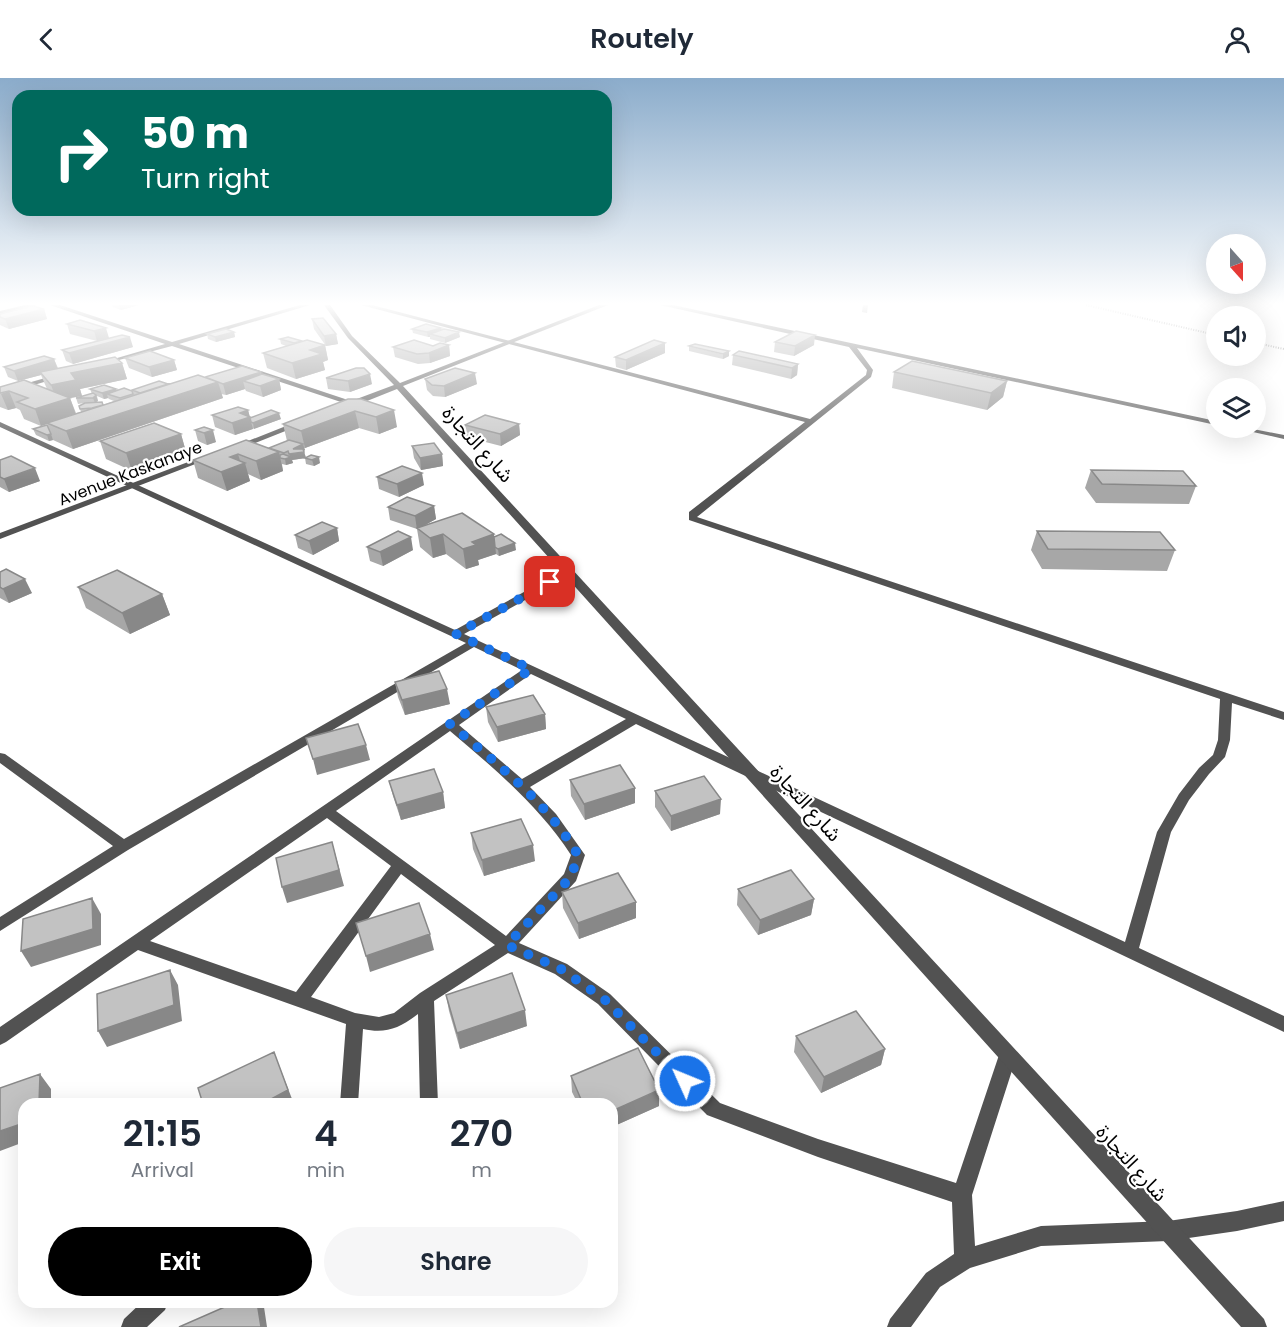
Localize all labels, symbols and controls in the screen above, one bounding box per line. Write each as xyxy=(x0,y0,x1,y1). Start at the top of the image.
text: Routely xyxy=(590,20,694,57)
icon: back xyxy=(30,23,63,56)
icon: person xyxy=(1221,23,1254,56)
text: 50 m xyxy=(141,104,249,163)
icon: right xyxy=(42,114,120,192)
text: Turn right xyxy=(141,160,270,197)
north arrow xyxy=(1206,234,1266,294)
map controls xyxy=(1206,234,1266,438)
button: sound xyxy=(1206,306,1266,366)
button: layers xyxy=(1206,378,1266,438)
street label: شارع التجارة xyxy=(435,399,520,489)
street label: Avenue Kaskanaye xyxy=(55,435,205,511)
pin xyxy=(524,556,575,607)
icon: arrive xyxy=(533,565,566,598)
street label: شارع التجارة xyxy=(763,758,848,848)
position arrow xyxy=(653,1049,717,1113)
text: 21:15 xyxy=(123,1108,202,1159)
text: 4 xyxy=(314,1108,338,1159)
text: 270 xyxy=(450,1108,513,1159)
street label: شارع التجارة xyxy=(1089,1118,1174,1208)
text: Arrival xyxy=(131,1156,194,1184)
text: min xyxy=(307,1156,345,1184)
text: m xyxy=(471,1156,492,1184)
button: Exit xyxy=(48,1227,312,1296)
button: Share xyxy=(324,1227,588,1296)

